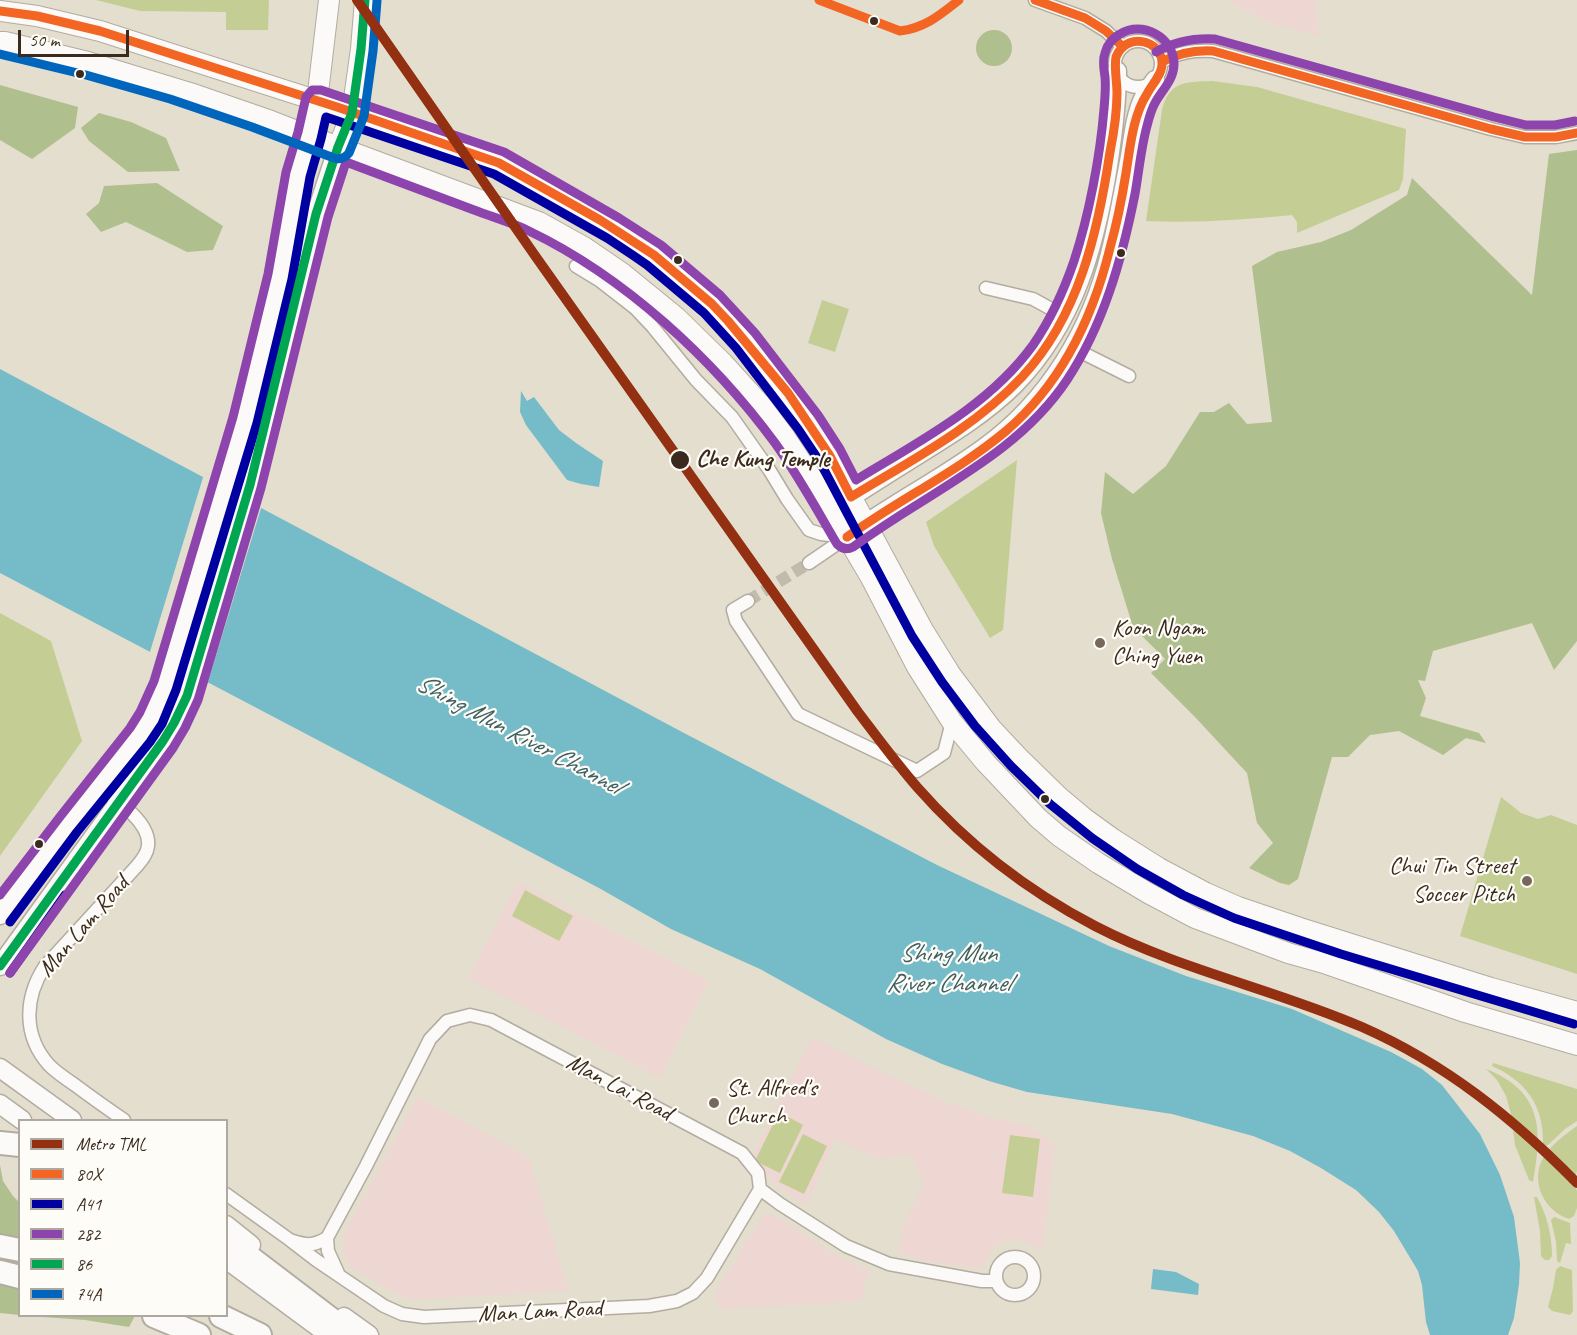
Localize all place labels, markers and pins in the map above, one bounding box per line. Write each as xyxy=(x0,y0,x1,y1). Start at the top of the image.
unlabelled marker xyxy=(868,15,880,27)
unlabelled marker xyxy=(74,68,86,80)
unlabelled marker xyxy=(1115,247,1127,259)
unlabelled marker xyxy=(672,254,684,266)
place label: Che Kung Temple xyxy=(696,446,830,474)
marker: Che Kung Temple xyxy=(669,449,691,471)
place label: Koon Ngam Ching Yuen xyxy=(1112,615,1205,671)
marker: Koon Ngam Ching Yuen xyxy=(1093,636,1107,650)
unlabelled marker xyxy=(1039,793,1051,805)
unlabelled marker xyxy=(33,838,45,850)
place label: Chui Tin Street Soccer Pitch xyxy=(1389,853,1515,909)
marker: Chui Tin Street Soccer Pitch xyxy=(1520,874,1534,888)
place label: St. Alfred's Church xyxy=(726,1075,817,1131)
marker: St. Alfred's Church xyxy=(707,1096,721,1110)

